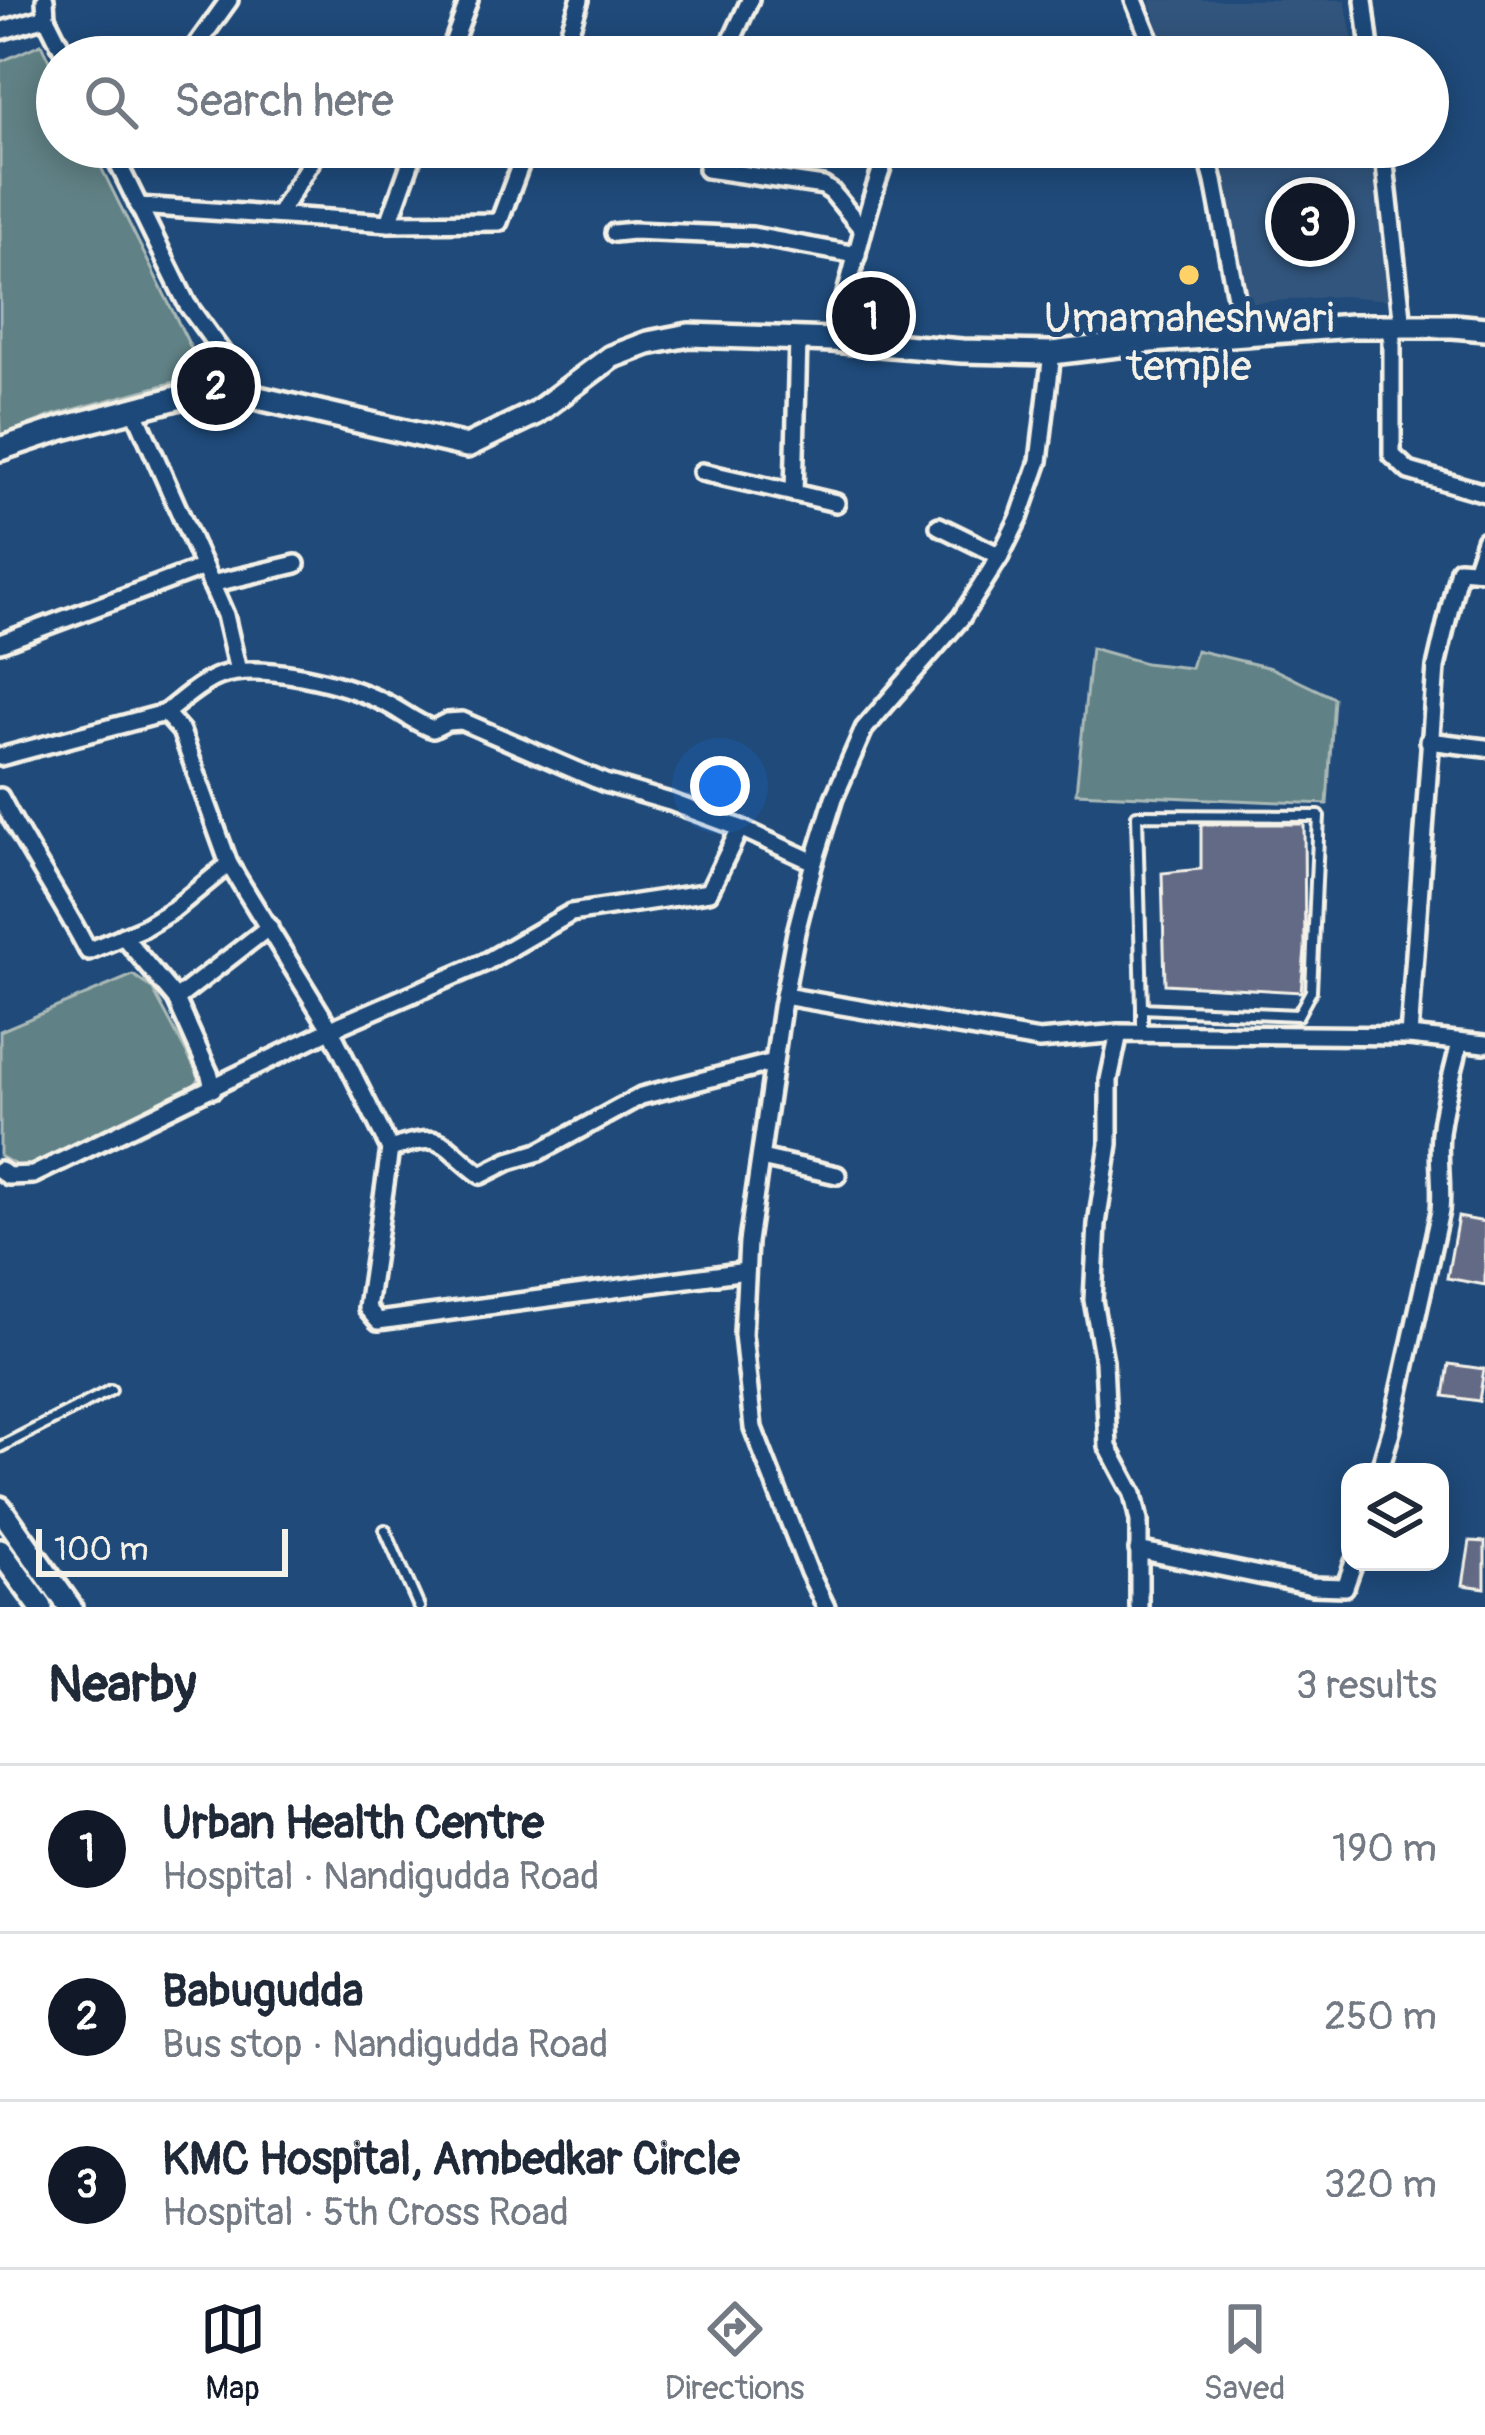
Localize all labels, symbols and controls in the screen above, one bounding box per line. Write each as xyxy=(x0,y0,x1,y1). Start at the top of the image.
search box xyxy=(36,36,1449,168)
icon: search xyxy=(78,69,144,135)
text: Search here xyxy=(174,74,394,130)
pin: 3 xyxy=(1271,177,1349,267)
marker: Umamaheshwari temple xyxy=(1176,262,1202,288)
pin: 1 xyxy=(832,271,910,361)
place label: Umamaheshwari temple xyxy=(1044,293,1334,393)
pin: 2 xyxy=(177,341,255,431)
your location xyxy=(690,756,750,816)
map controls xyxy=(1341,1463,1449,1571)
button: layers xyxy=(1341,1463,1449,1571)
scale bar xyxy=(36,1523,288,1576)
text: 100 m xyxy=(54,1529,148,1570)
text: Nearby xyxy=(48,1653,196,1717)
text: 3 results xyxy=(1296,1661,1437,1710)
text: Urban Health Centre xyxy=(162,1796,544,1852)
text: 1 xyxy=(79,1824,95,1873)
text: 190 m xyxy=(1332,1824,1437,1873)
text: Hospital · Nandigudda Road xyxy=(162,1852,599,1901)
text: Babugudda xyxy=(162,1964,363,2020)
text: 2 xyxy=(76,1992,98,2041)
text: 250 m xyxy=(1324,1992,1437,2041)
text: Bus stop · Nandigudda Road xyxy=(162,2020,608,2069)
text: KMC Hospital, Ambedkar Circle xyxy=(162,2132,740,2188)
text: 3 xyxy=(76,2160,98,2209)
text: 320 m xyxy=(1324,2160,1437,2209)
text: Hospital · 5th Cross Road xyxy=(162,2188,569,2237)
tab: Map xyxy=(200,2296,266,2409)
tab: Directions xyxy=(665,2296,805,2409)
tab: Saved xyxy=(1204,2296,1285,2409)

